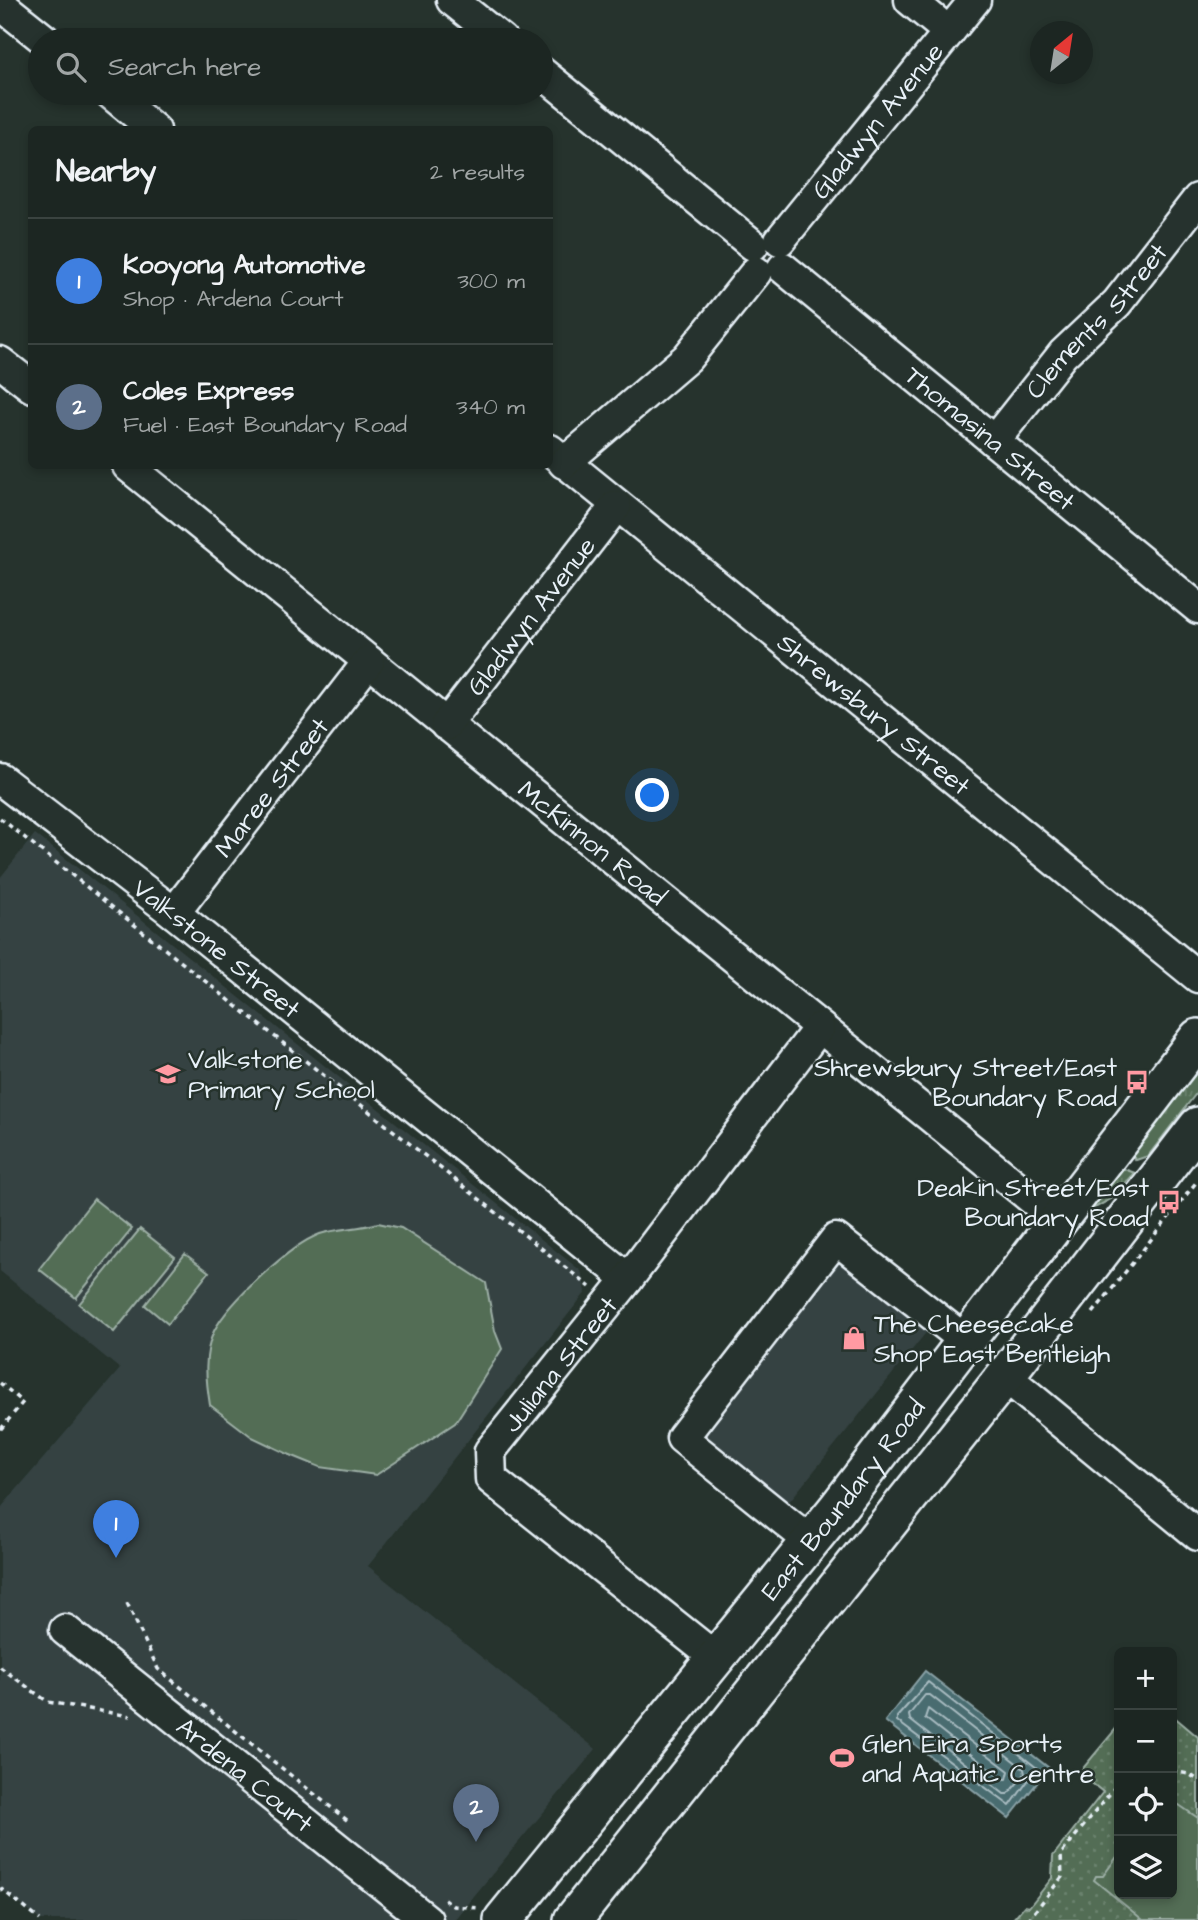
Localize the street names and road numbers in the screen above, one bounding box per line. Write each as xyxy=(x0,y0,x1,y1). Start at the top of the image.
street label: Gladwyn Avenue xyxy=(803,35,952,207)
street label: Clements Street xyxy=(1017,236,1176,407)
street label: Thomasina Street xyxy=(897,358,1083,520)
street label: Gladwyn Avenue xyxy=(458,530,604,703)
street label: Shrewsbury Street xyxy=(769,625,978,804)
street label: Maree Street xyxy=(206,710,338,865)
street label: McKinnon Road xyxy=(510,772,674,915)
street label: Valkstone Street xyxy=(125,871,308,1027)
street label: Juliana Street xyxy=(495,1289,627,1440)
street label: East Boundary Road xyxy=(753,1391,934,1608)
street label: Ardena Court xyxy=(169,1709,321,1842)

